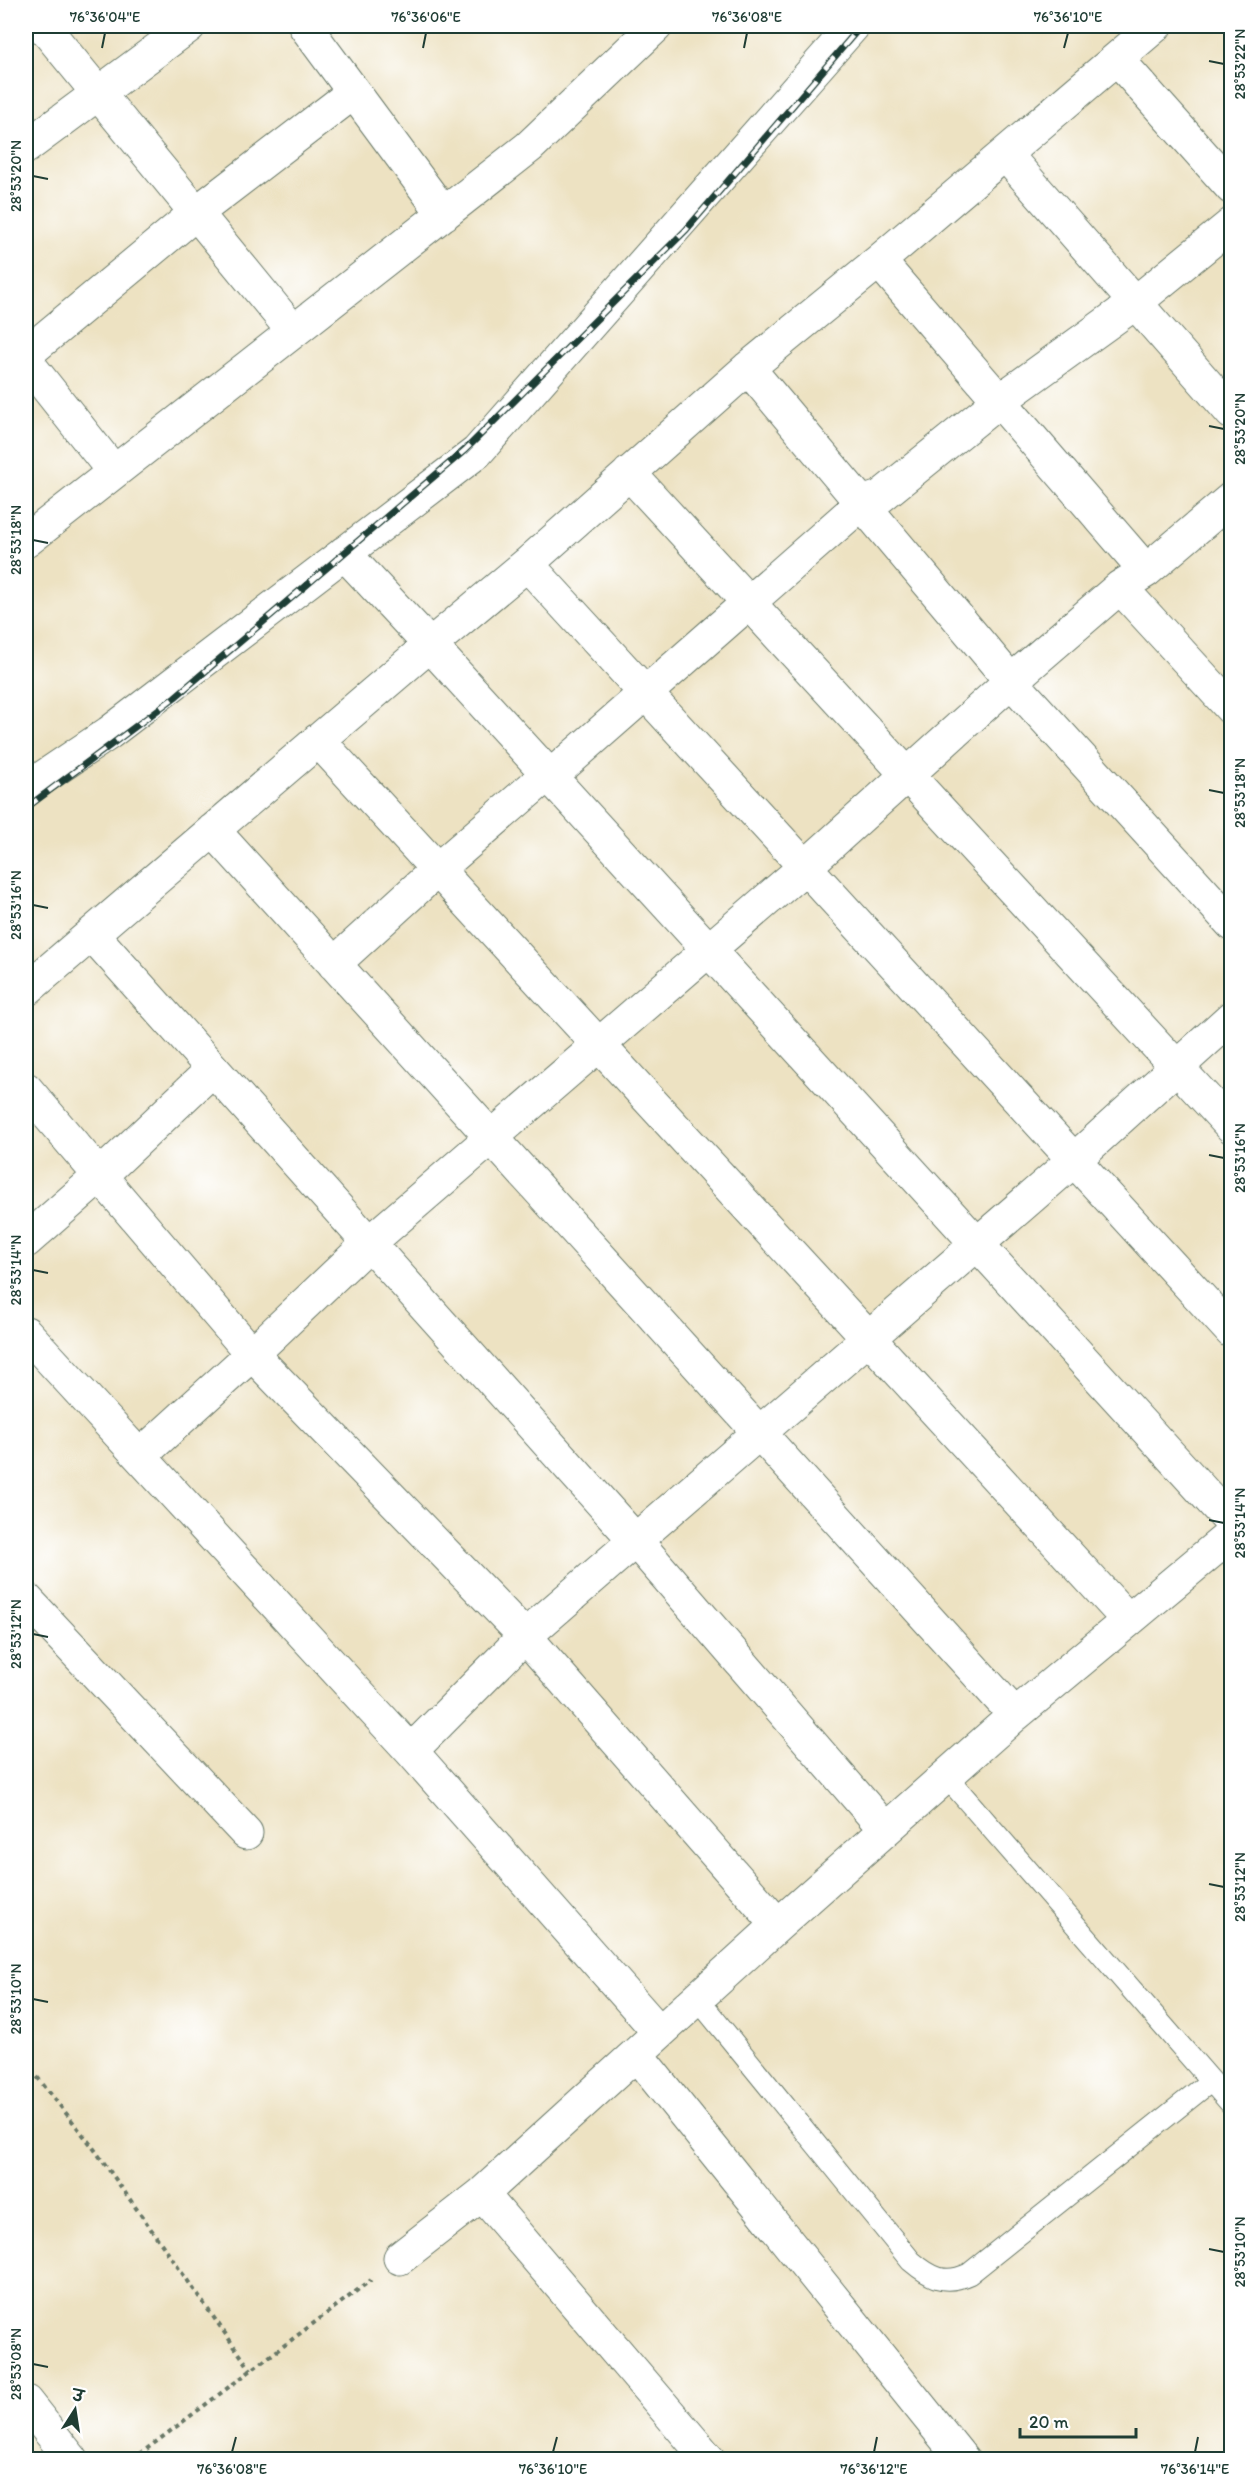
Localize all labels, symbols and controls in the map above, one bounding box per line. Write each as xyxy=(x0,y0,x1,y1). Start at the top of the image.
text: 76°36'04"E xyxy=(70,8,140,26)
text: 76°36'06"E xyxy=(391,8,461,26)
text: 76°36'08"E xyxy=(712,8,782,26)
text: 76°36'10"E xyxy=(1034,8,1102,26)
text: 28°53'22"N xyxy=(1231,29,1249,99)
text: 28°53'20"N xyxy=(7,140,25,212)
text: 28°53'20"N xyxy=(1231,393,1249,465)
text: 28°53'18"N xyxy=(7,505,25,575)
text: 28°53'18"N xyxy=(1231,758,1249,828)
text: 28°53'16"N xyxy=(7,870,25,940)
text: 28°53'16"N xyxy=(1231,1123,1249,1193)
text: 28°53'14"N xyxy=(7,1235,25,1305)
text: 28°53'14"N xyxy=(1231,1488,1249,1558)
text: 28°53'12"N xyxy=(7,1599,25,1669)
text: 28°53'12"N xyxy=(1231,1852,1249,1922)
text: 28°53'10"N xyxy=(7,1963,25,2035)
text: 28°53'10"N xyxy=(1231,2216,1249,2288)
text: 28°53'08"N xyxy=(7,2328,25,2400)
north arrow xyxy=(45,2380,105,2440)
text: उ xyxy=(69,2385,87,2406)
scale bar xyxy=(1020,2401,1136,2439)
text: 20 m xyxy=(1029,2411,1069,2433)
text: 76°36'08"E xyxy=(197,2460,267,2478)
text: 76°36'10"E xyxy=(519,2460,587,2478)
text: 76°36'12"E xyxy=(840,2460,908,2478)
text: 76°36'14"E xyxy=(1161,2460,1229,2478)

